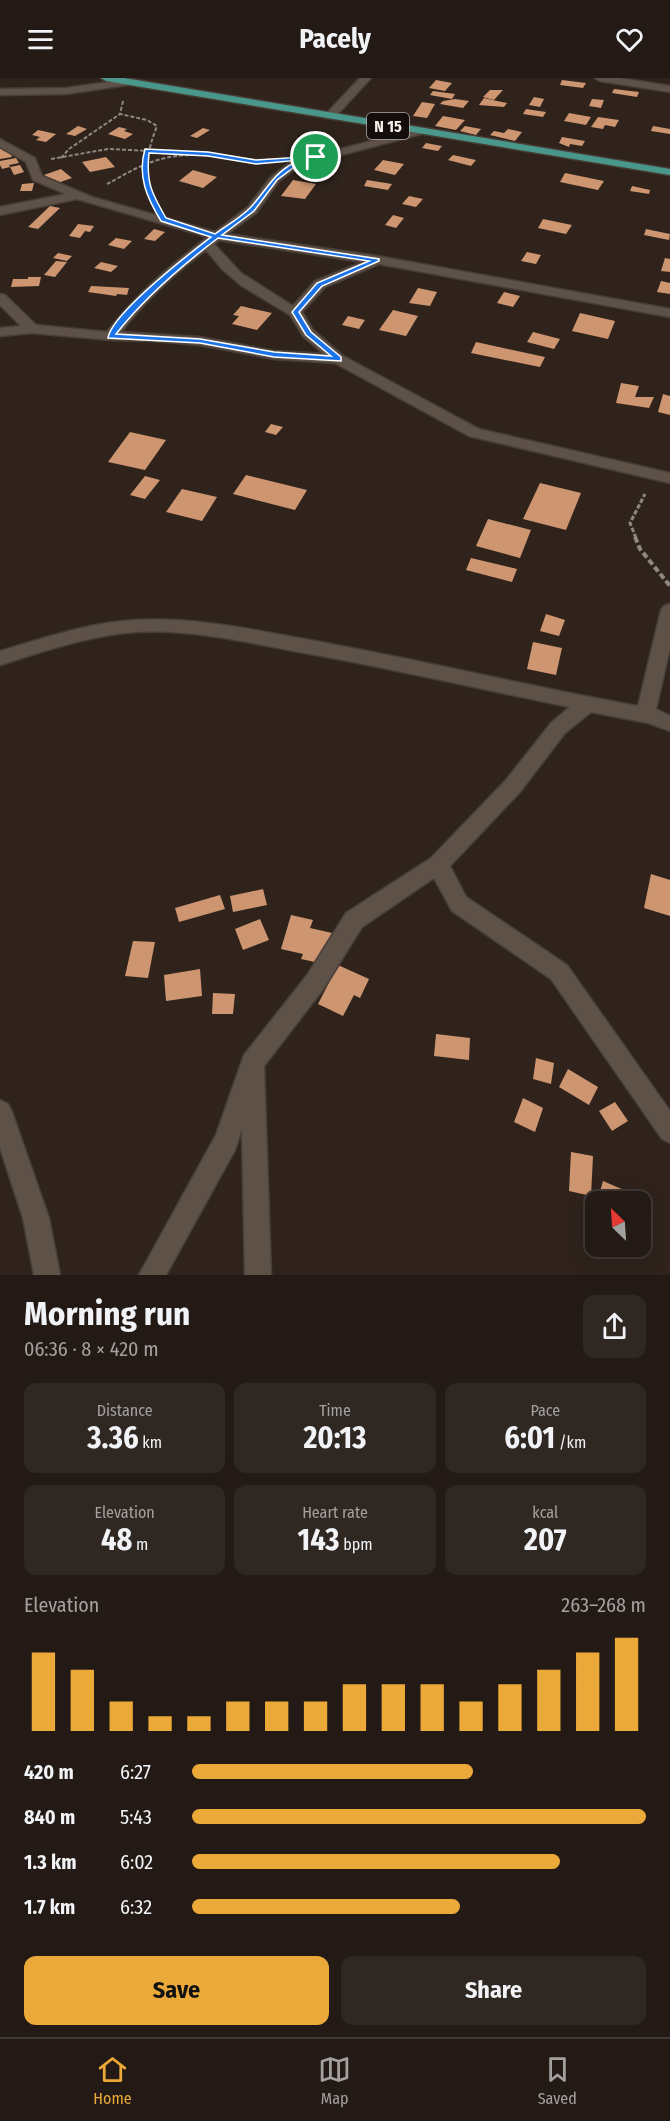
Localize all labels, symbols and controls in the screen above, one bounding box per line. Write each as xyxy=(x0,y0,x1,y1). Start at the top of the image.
icon: menu xyxy=(24,23,57,56)
text: Pacely xyxy=(299,23,371,55)
icon: heart xyxy=(613,23,646,56)
road number: N 15 xyxy=(367,113,409,139)
pin xyxy=(290,131,341,182)
icon: arrive xyxy=(299,140,332,173)
north arrow xyxy=(585,1191,651,1257)
map controls xyxy=(585,1191,651,1257)
text: Morning run xyxy=(24,1294,190,1334)
button: share xyxy=(583,1295,646,1358)
text: 06:36 · 8 × 420 m xyxy=(24,1337,159,1361)
text: Distance xyxy=(97,1401,153,1420)
text: Time xyxy=(319,1401,351,1420)
text: Pace xyxy=(530,1401,560,1420)
text: 3.36 xyxy=(87,1420,139,1456)
text: 20:13 xyxy=(303,1420,366,1456)
text: 6:01 xyxy=(504,1420,555,1456)
text: km xyxy=(139,1433,162,1452)
text: /km xyxy=(555,1433,586,1452)
text: Elevation xyxy=(95,1503,155,1522)
text: Heart rate xyxy=(302,1503,368,1522)
text: kcal xyxy=(532,1503,558,1522)
text: 48 xyxy=(101,1522,132,1558)
text: 143 xyxy=(297,1522,339,1558)
text: 207 xyxy=(524,1522,567,1558)
text: m xyxy=(132,1535,148,1554)
text: bpm xyxy=(339,1535,373,1554)
text: Elevation xyxy=(24,1593,99,1617)
text: 263–268 m xyxy=(561,1593,646,1617)
text: 420 m xyxy=(24,1760,74,1784)
text: 6:27 xyxy=(120,1760,151,1784)
text: 840 m xyxy=(24,1805,75,1829)
text: 5:43 xyxy=(120,1805,152,1829)
text: 1.3 km xyxy=(24,1850,76,1874)
text: 6:02 xyxy=(120,1850,153,1874)
text: 1.7 km xyxy=(24,1895,75,1919)
text: 6:32 xyxy=(120,1895,152,1919)
button: Save xyxy=(24,1956,329,2025)
button: Share xyxy=(341,1956,646,2025)
tab: Home xyxy=(93,2053,132,2108)
tab: Map xyxy=(318,2053,351,2108)
tab: Saved xyxy=(538,2053,577,2108)

